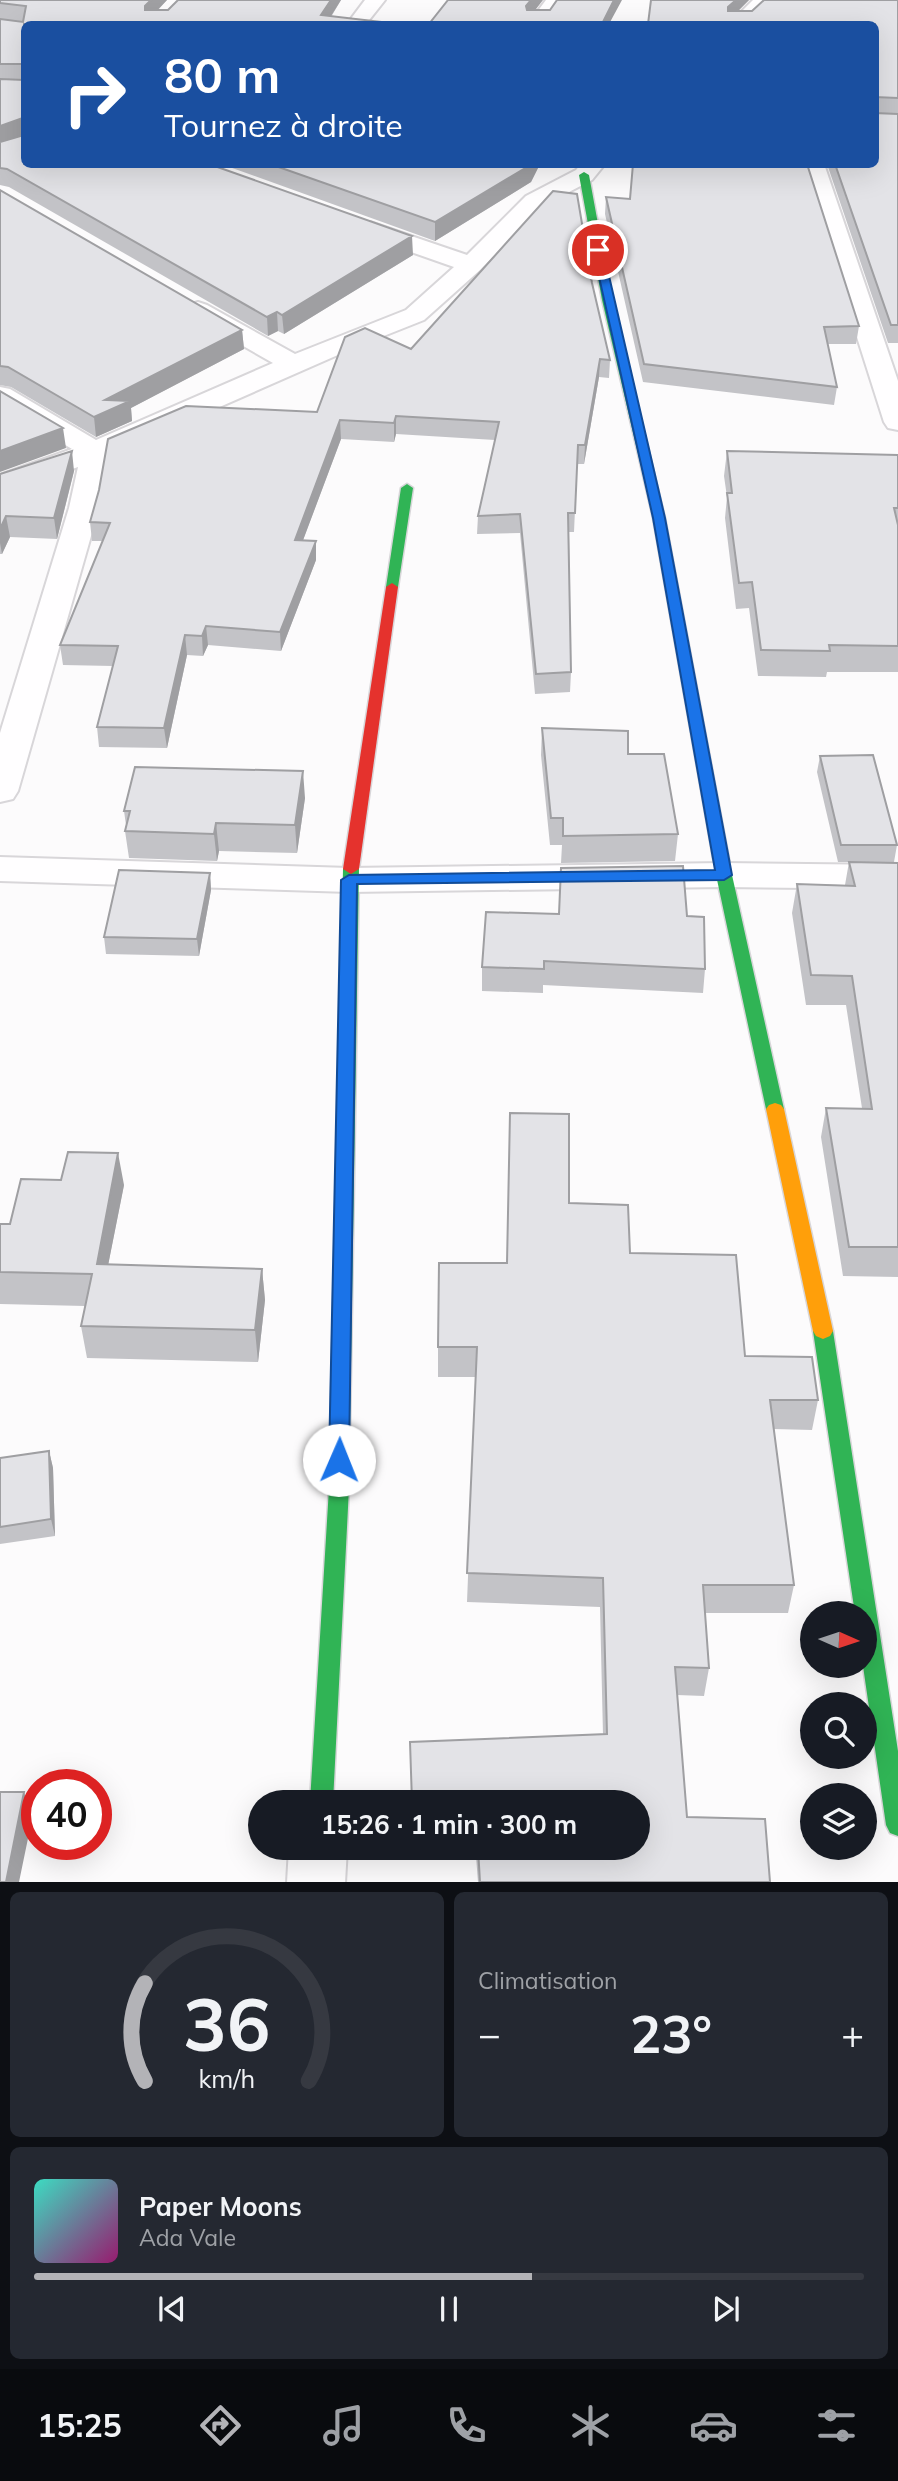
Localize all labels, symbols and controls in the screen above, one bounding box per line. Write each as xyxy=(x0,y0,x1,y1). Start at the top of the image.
text: 80 m xyxy=(164,44,280,105)
icon: right xyxy=(49,49,140,140)
text: Tournez à droite xyxy=(164,105,403,145)
pin xyxy=(568,220,628,280)
icon: arrive xyxy=(579,231,617,269)
position arrow xyxy=(302,1423,376,1497)
north arrow xyxy=(800,1601,877,1678)
map controls xyxy=(800,1601,877,1860)
button: search xyxy=(800,1692,877,1769)
speed limit sign: 40 xyxy=(21,1769,112,1860)
button: layers xyxy=(800,1783,877,1860)
text: 15:26 · 1 min · 300 m xyxy=(321,1808,577,1841)
text: Climatisation xyxy=(478,1966,618,1995)
text: 36 xyxy=(183,1978,271,2069)
text: 23° xyxy=(630,2001,712,2066)
text: − xyxy=(478,2010,501,2058)
text: + xyxy=(841,2010,864,2058)
text: km/h xyxy=(199,2062,255,2093)
text: Paper Moons xyxy=(139,2190,302,2223)
text: Ada Vale xyxy=(139,2223,236,2252)
icon: previous xyxy=(153,2290,191,2328)
icon: pause xyxy=(430,2290,468,2328)
icon: next xyxy=(707,2290,745,2328)
icon: directions xyxy=(196,2401,245,2450)
icon: music xyxy=(319,2401,368,2450)
icon: phone xyxy=(442,2401,491,2450)
icon: climate xyxy=(566,2401,615,2450)
icon: car xyxy=(689,2401,738,2450)
icon: filters xyxy=(812,2401,861,2450)
text: 15:25 xyxy=(37,2405,122,2445)

